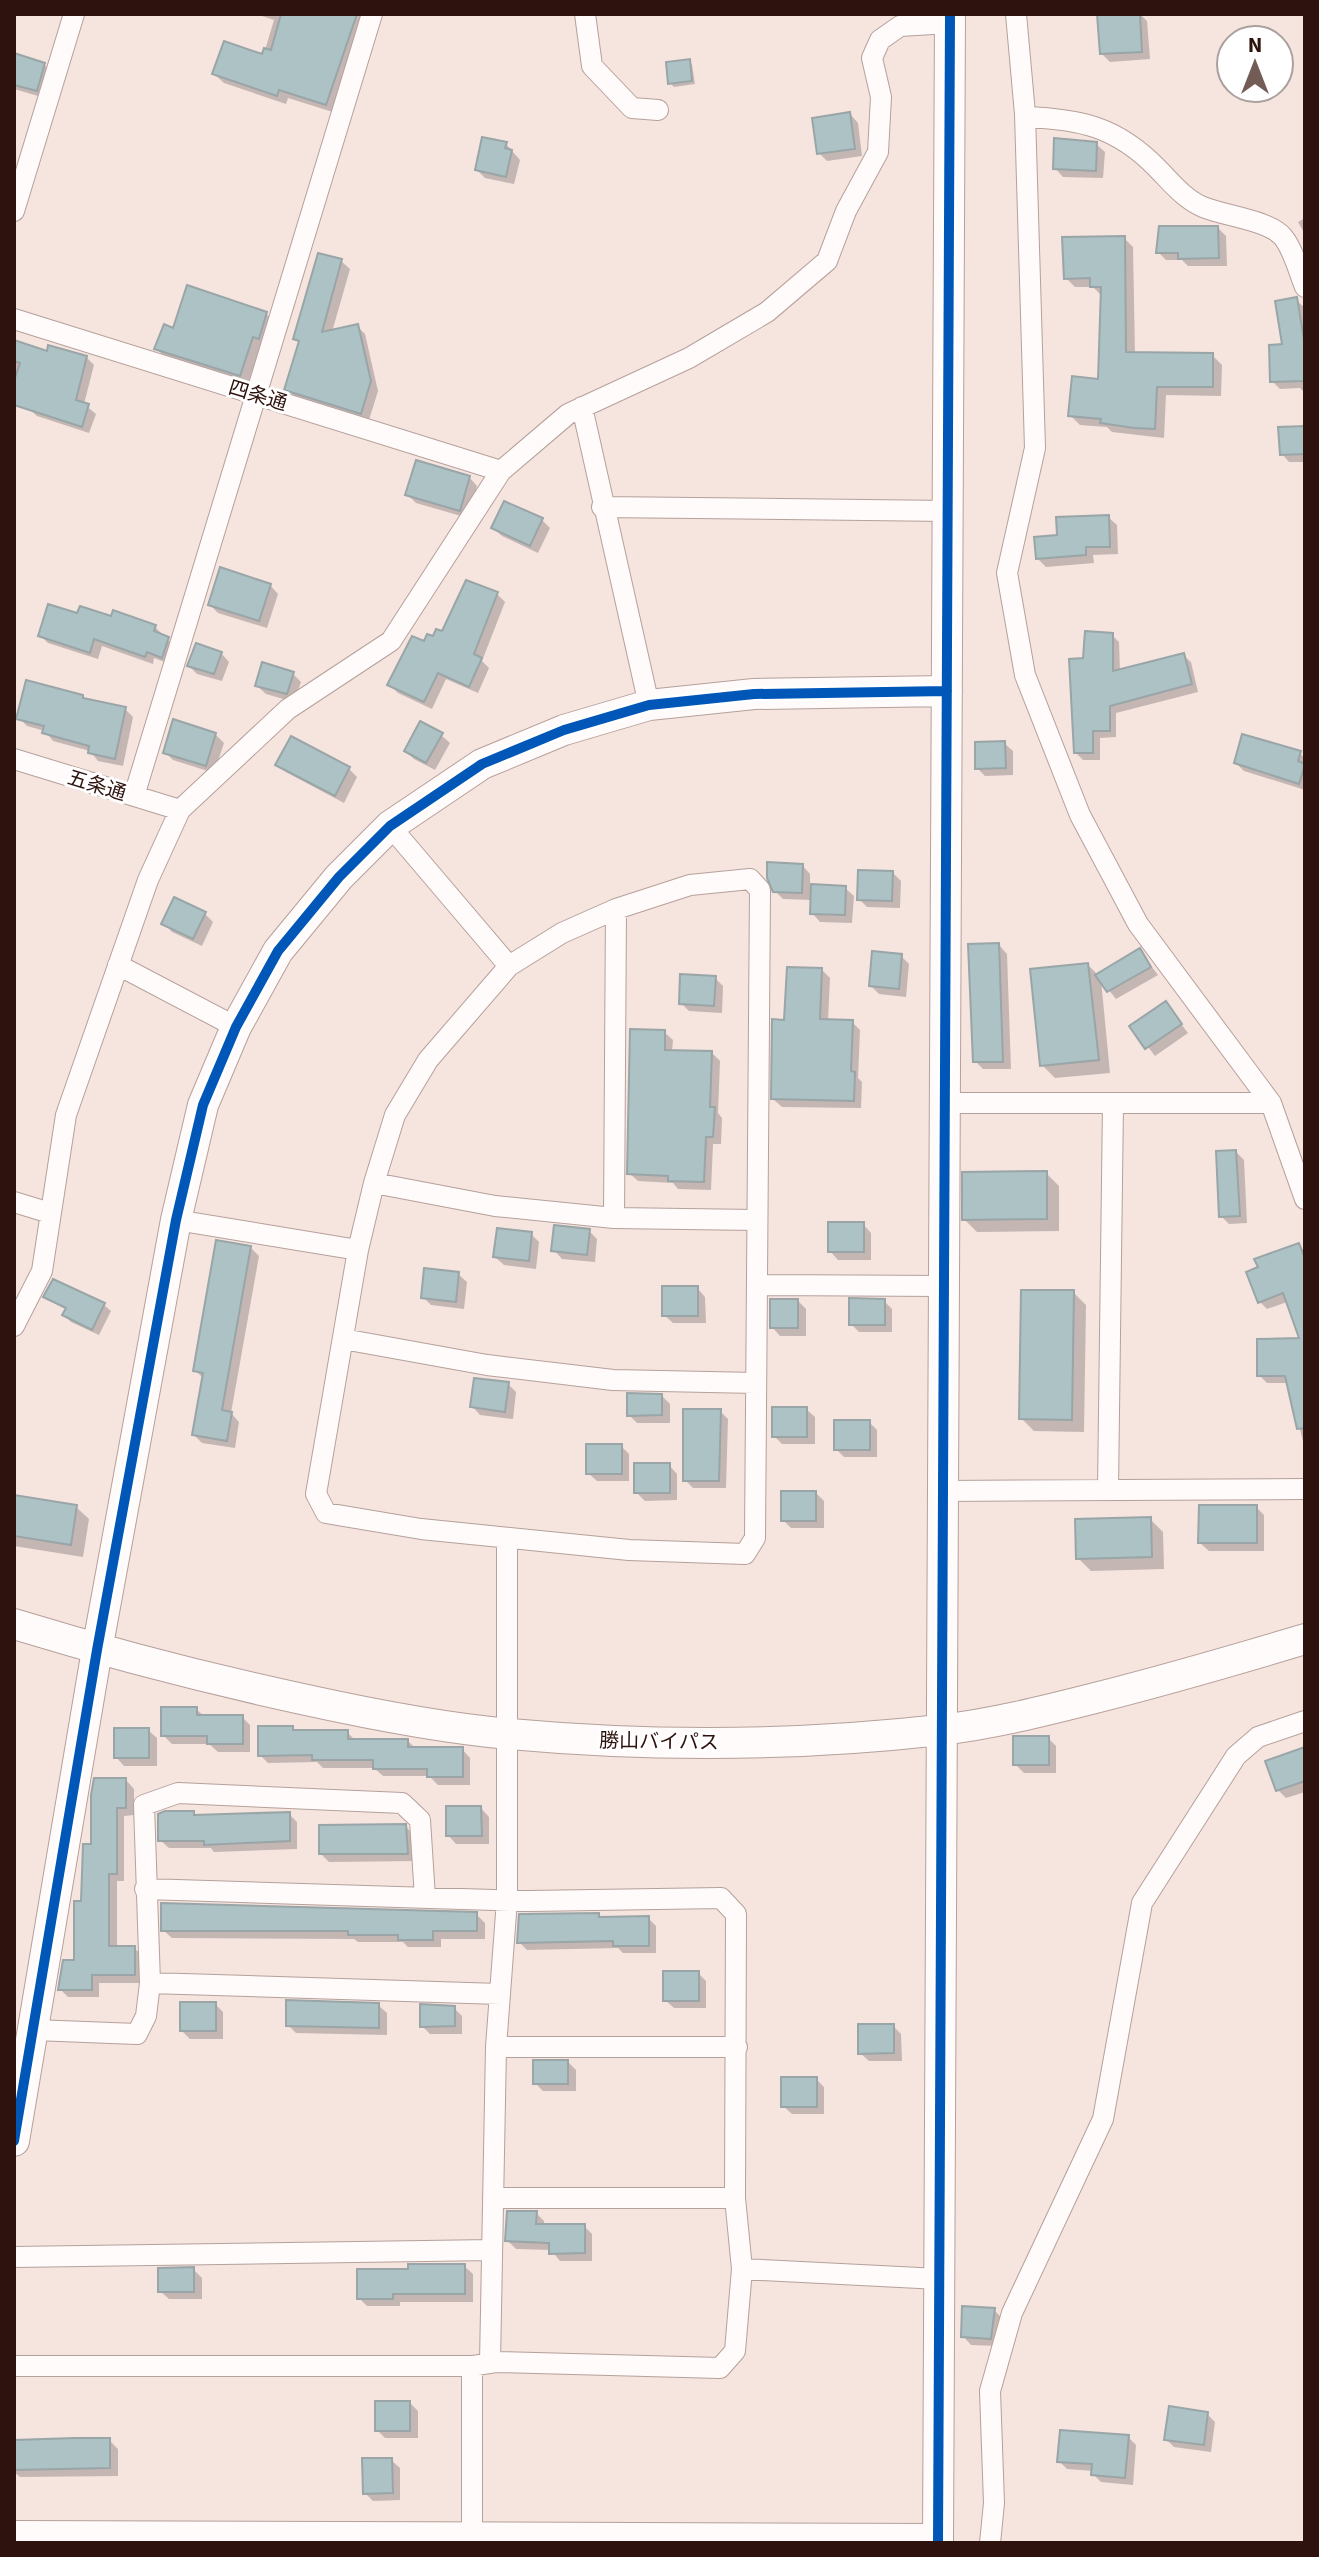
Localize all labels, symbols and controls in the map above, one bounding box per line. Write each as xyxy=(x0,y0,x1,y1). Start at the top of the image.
north arrow xyxy=(1215,24,1295,104)
text: N xyxy=(1248,29,1262,61)
street label: 四条通 xyxy=(225,374,290,418)
street label: 五条通 xyxy=(64,764,129,808)
street label: 勝山バイパス xyxy=(599,1727,719,1757)

